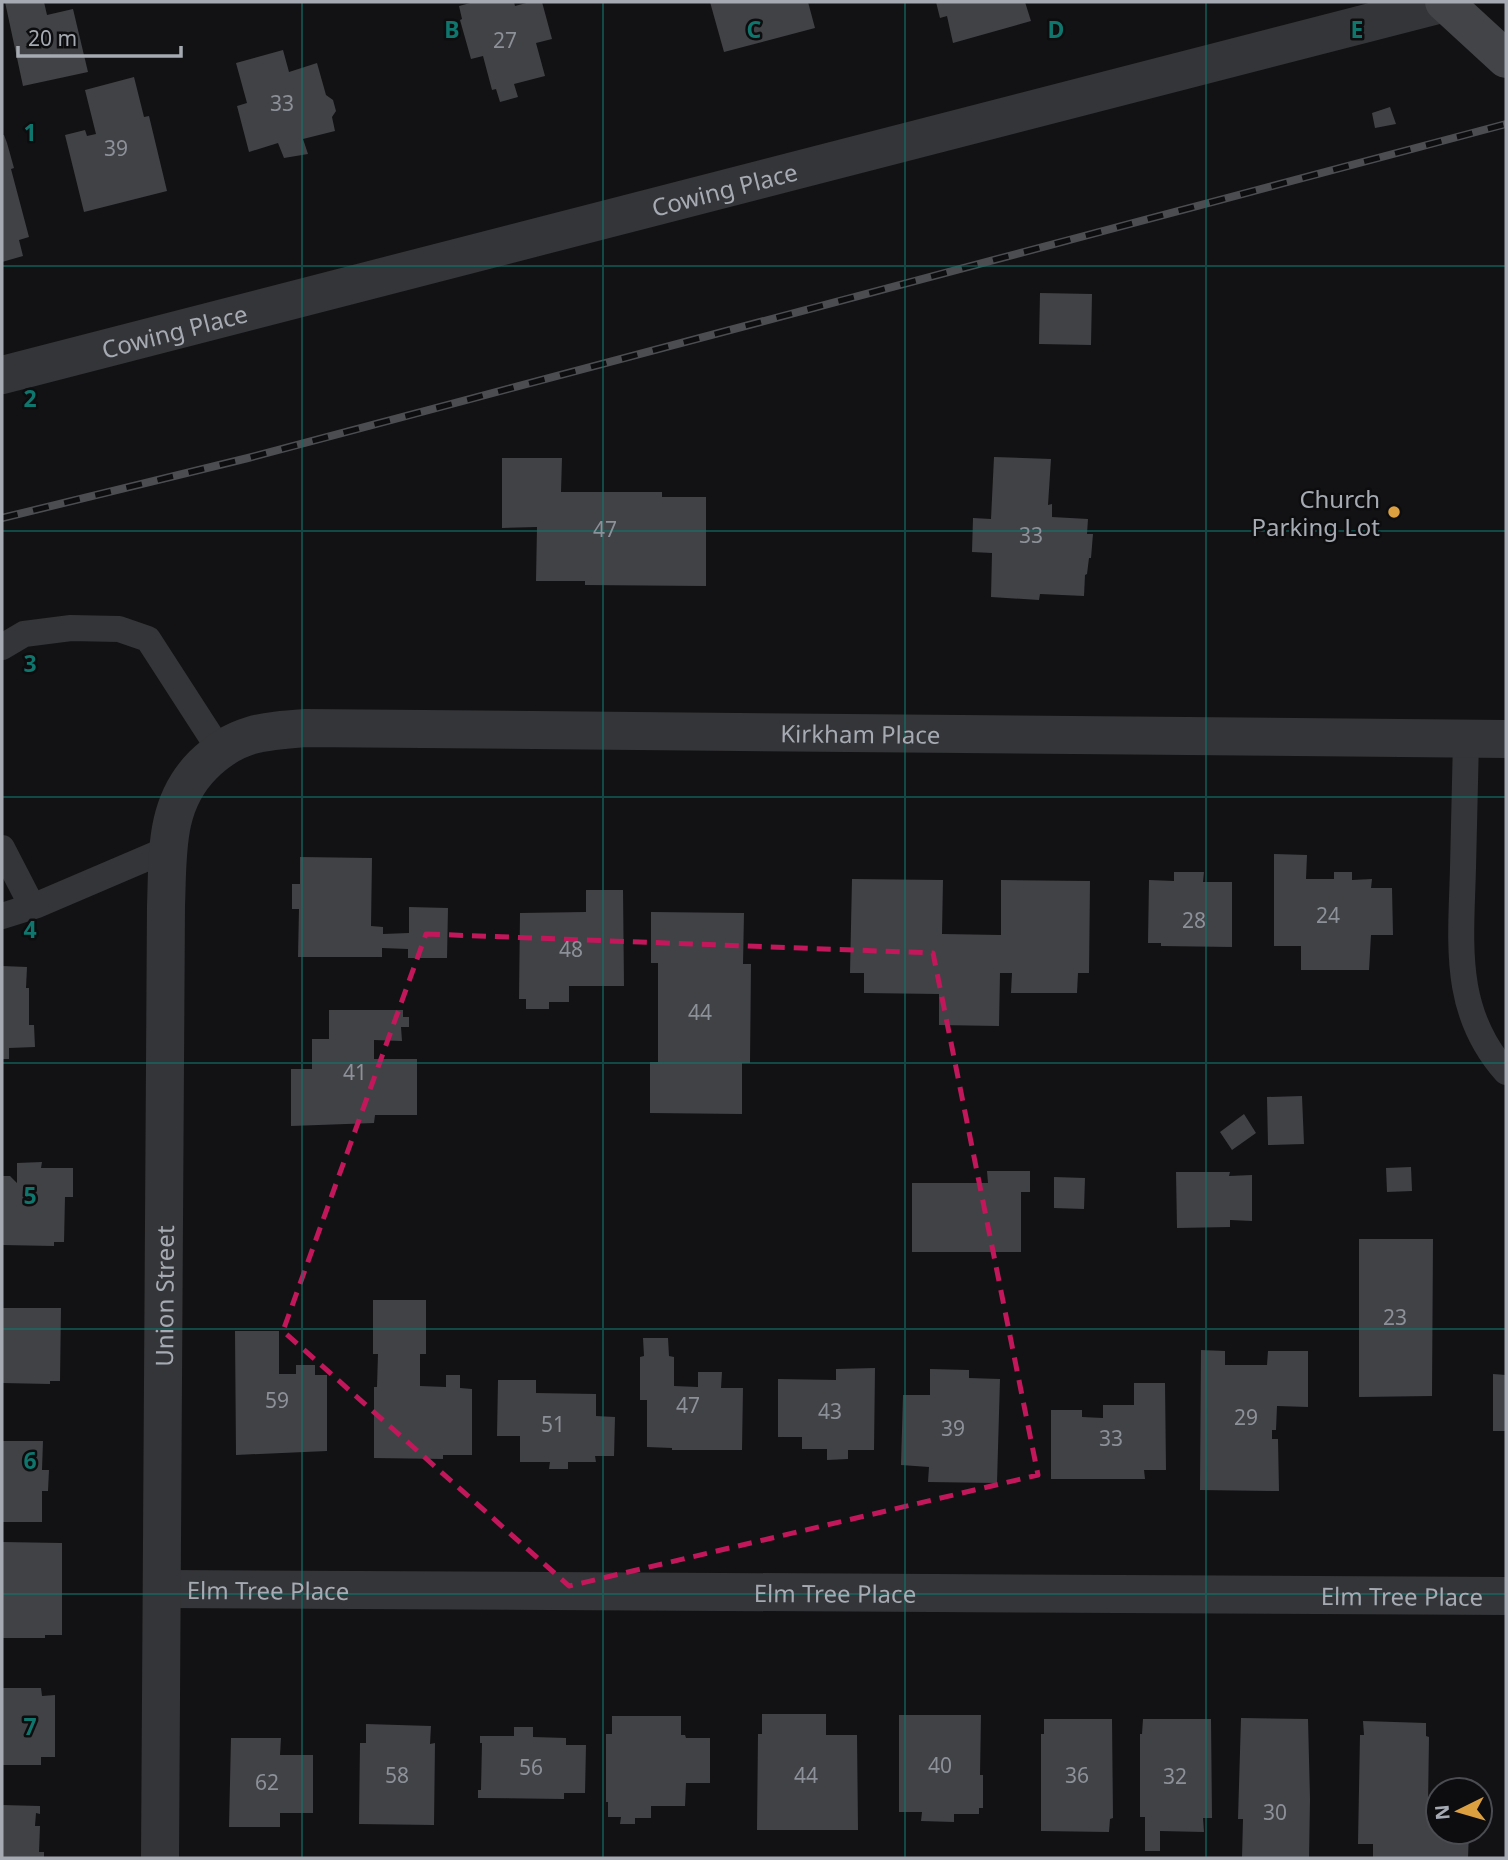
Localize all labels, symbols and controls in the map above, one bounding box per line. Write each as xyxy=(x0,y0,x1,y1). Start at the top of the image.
text: B xyxy=(444,13,460,45)
text: C xyxy=(747,13,762,45)
text: D xyxy=(1048,13,1064,45)
text: E xyxy=(1351,13,1363,45)
scale bar xyxy=(18,14,180,58)
text: 20 m xyxy=(28,24,77,52)
house number: 27 xyxy=(493,26,517,54)
house number: 33 xyxy=(270,89,294,117)
text: 1 xyxy=(23,116,37,148)
house number: 39 xyxy=(104,134,128,162)
street label: Cowing Place xyxy=(648,154,801,223)
street label: Cowing Place xyxy=(98,296,251,365)
text: 2 xyxy=(23,382,37,414)
place label: Church Parking Lot xyxy=(1252,482,1380,543)
marker: Church Parking Lot xyxy=(1386,504,1402,520)
house number: 47 xyxy=(593,515,617,543)
house number: 33 xyxy=(1019,521,1043,549)
text: 3 xyxy=(23,647,37,679)
street label: Kirkham Place xyxy=(780,716,941,750)
house number: 24 xyxy=(1316,901,1340,929)
house number: 28 xyxy=(1182,906,1206,934)
text: 4 xyxy=(23,913,37,945)
house number: 48 xyxy=(559,935,583,963)
house number: 44 xyxy=(688,998,712,1026)
house number: 41 xyxy=(343,1058,367,1086)
text: 5 xyxy=(23,1179,37,1211)
street label: Union Street xyxy=(147,1225,180,1367)
house number: 23 xyxy=(1383,1303,1407,1331)
house number: 59 xyxy=(265,1386,289,1414)
house number: 47 xyxy=(676,1391,700,1419)
house number: 43 xyxy=(818,1397,842,1425)
house number: 29 xyxy=(1234,1403,1258,1431)
house number: 51 xyxy=(541,1410,565,1438)
house number: 39 xyxy=(941,1414,965,1442)
house number: 33 xyxy=(1099,1424,1123,1452)
text: 6 xyxy=(23,1444,37,1476)
street label: Elm Tree Place xyxy=(187,1573,349,1606)
street label: Elm Tree Place xyxy=(754,1576,916,1609)
street label: Elm Tree Place xyxy=(1321,1579,1483,1612)
text: 7 xyxy=(23,1710,37,1742)
house number: 40 xyxy=(928,1751,952,1779)
house number: 56 xyxy=(519,1753,543,1781)
house number: 58 xyxy=(385,1761,409,1789)
house number: 44 xyxy=(794,1761,818,1789)
house number: 36 xyxy=(1065,1761,1089,1789)
house number: 32 xyxy=(1163,1762,1187,1790)
house number: 62 xyxy=(255,1768,279,1796)
north arrow xyxy=(1424,1776,1494,1846)
house number: 30 xyxy=(1263,1798,1287,1826)
text: N xyxy=(1428,1804,1456,1821)

